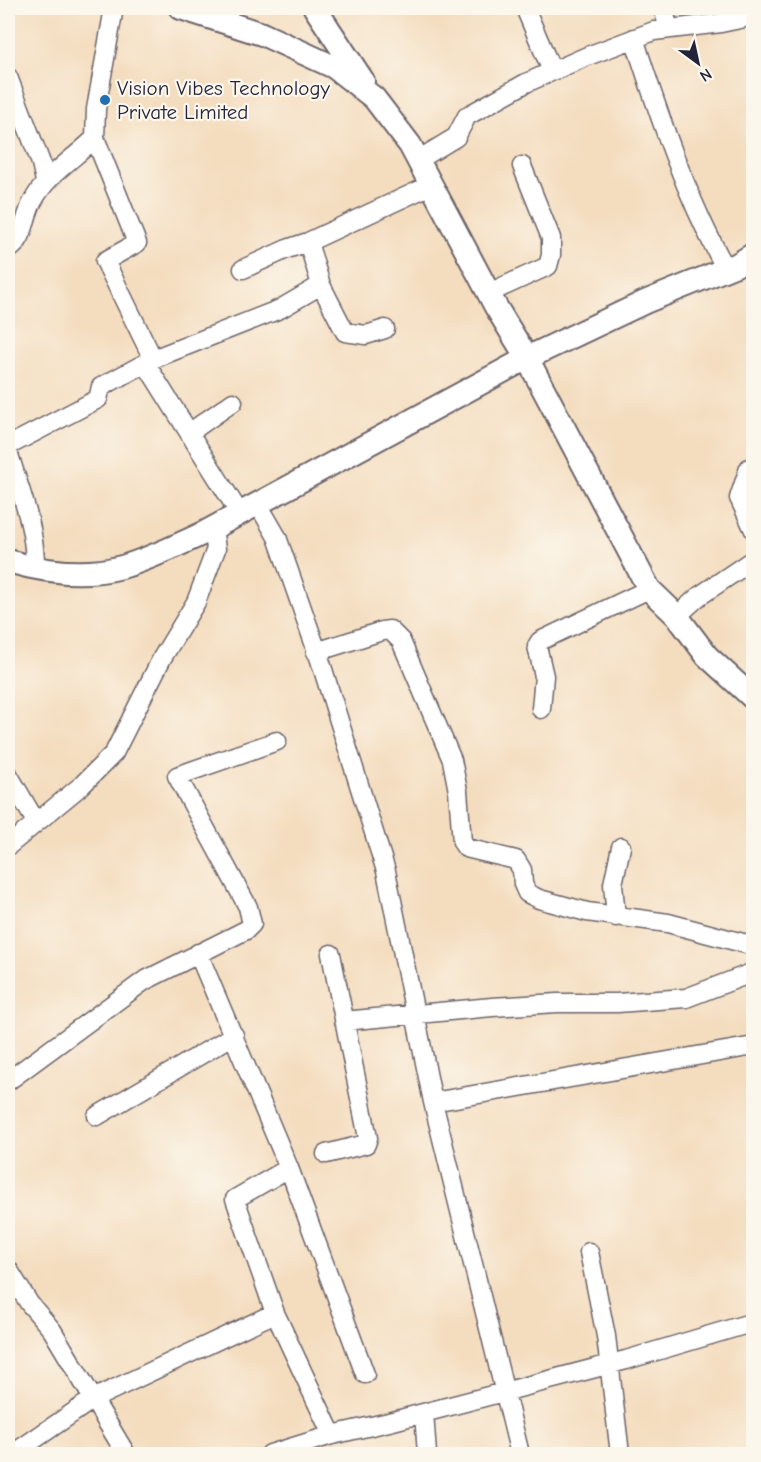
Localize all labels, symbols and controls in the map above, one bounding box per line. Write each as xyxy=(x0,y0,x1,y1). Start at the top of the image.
north arrow xyxy=(668,33,728,93)
text: N xyxy=(696,64,715,85)
place label: Vision Vibes Technology Private Limited xyxy=(117,76,331,124)
marker: Vision Vibes Technology Private Limited xyxy=(98,93,112,107)

